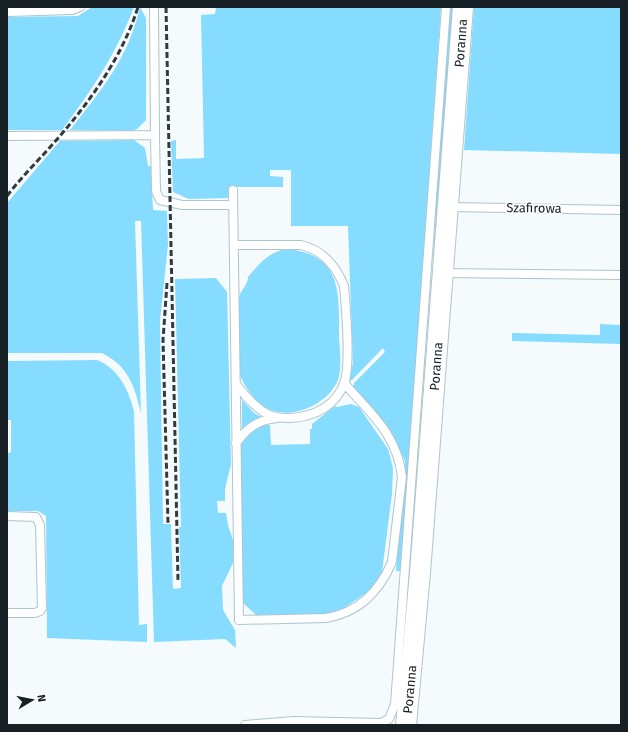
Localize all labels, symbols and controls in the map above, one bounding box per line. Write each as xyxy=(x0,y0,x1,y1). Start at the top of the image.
street label: Poranna xyxy=(451,18,470,68)
street label: Szafirowa xyxy=(506,200,562,216)
street label: Poranna xyxy=(426,341,445,391)
street label: Poranna xyxy=(400,664,419,714)
north arrow xyxy=(12,680,52,720)
text: N xyxy=(34,694,48,703)

